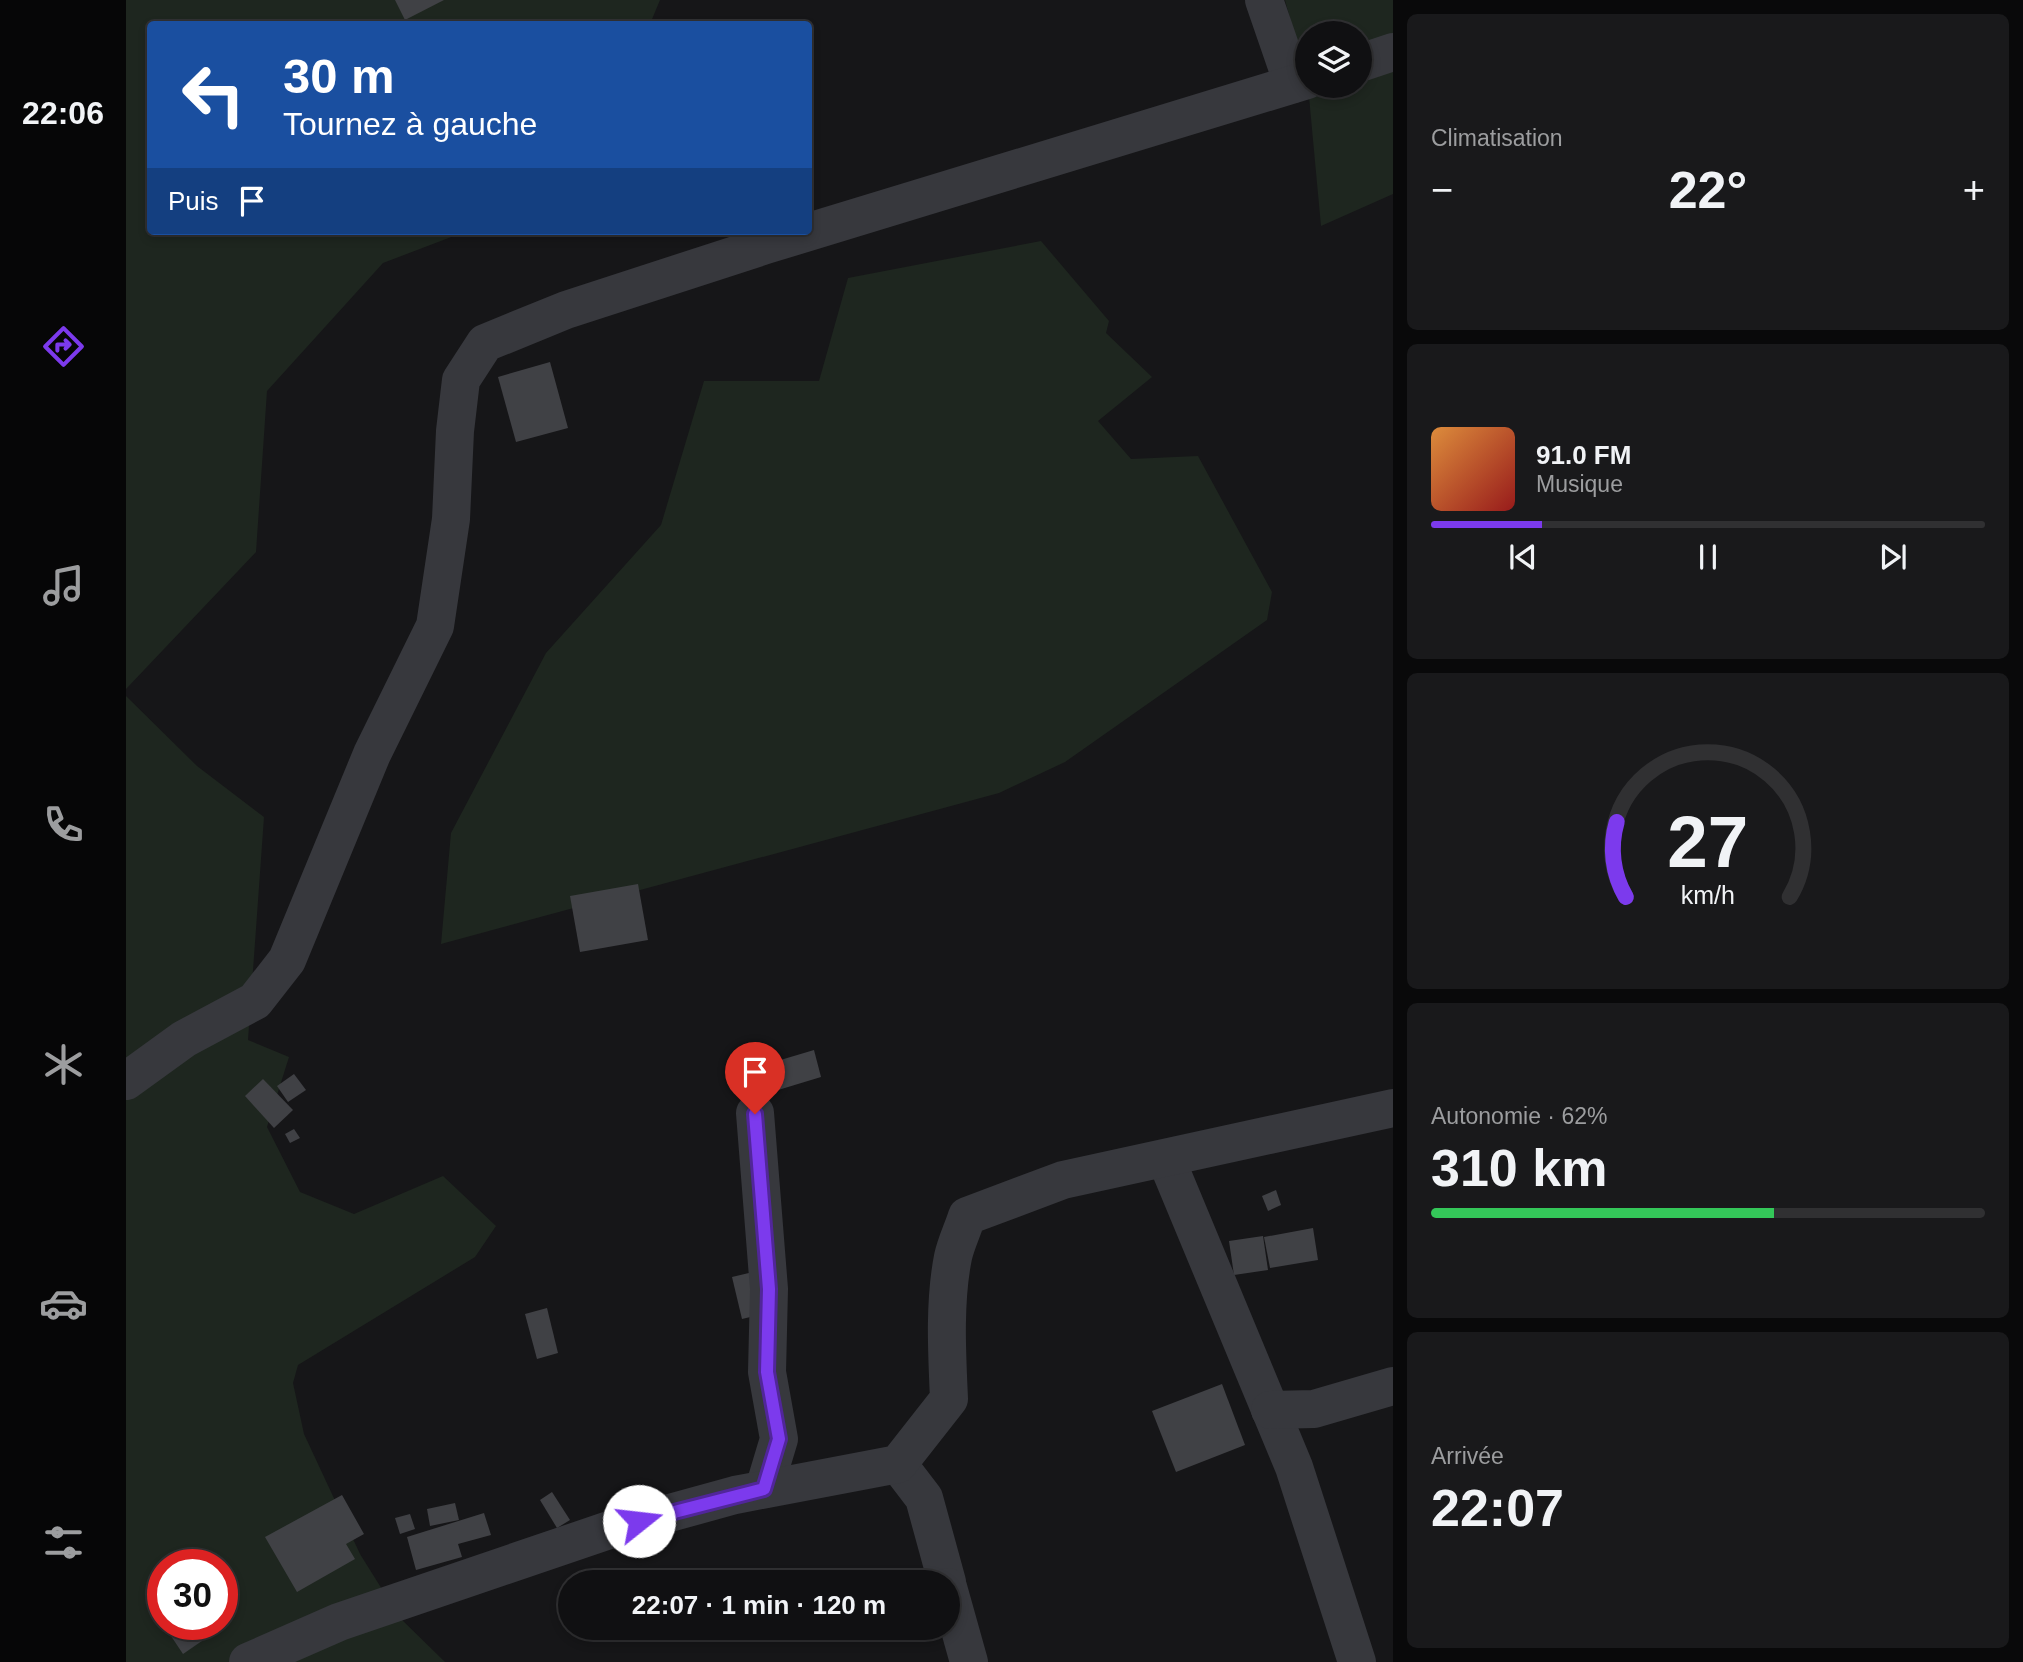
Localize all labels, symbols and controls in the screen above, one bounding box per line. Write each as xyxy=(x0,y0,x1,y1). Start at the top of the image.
map controls xyxy=(1295,21,1372,98)
button: layers xyxy=(1295,21,1372,98)
icon: left xyxy=(168,49,259,140)
text: 30 m xyxy=(283,49,395,103)
text: 22:06 xyxy=(22,95,104,131)
text: Tournez à gauche xyxy=(283,106,537,142)
text: Climatisation xyxy=(1431,125,1563,151)
text: 22° xyxy=(1669,161,1747,219)
text: − xyxy=(1431,169,1453,211)
text: + xyxy=(1963,169,1985,211)
icon: arrive xyxy=(233,182,271,220)
text: Puis xyxy=(168,186,219,216)
icon: directions xyxy=(39,322,88,371)
text: 91.0 FM xyxy=(1536,440,1631,470)
text: Musique xyxy=(1536,471,1623,497)
icon: previous xyxy=(1504,538,1542,576)
icon: pause xyxy=(1689,538,1727,576)
icon: next xyxy=(1874,538,1912,576)
icon: music xyxy=(39,561,88,610)
icon: phone xyxy=(39,800,88,849)
text: 27 xyxy=(1668,801,1748,882)
text: km/h xyxy=(1681,881,1735,909)
icon: climate xyxy=(39,1040,88,1089)
pin xyxy=(725,1042,785,1114)
icon: arrive xyxy=(736,1053,774,1091)
text: Autonomie · 62% xyxy=(1431,1103,1607,1129)
text: 310 km xyxy=(1431,1139,1607,1197)
icon: car xyxy=(39,1279,88,1328)
text: Arrivée xyxy=(1431,1443,1504,1469)
text: 22:07 xyxy=(1431,1479,1564,1537)
position arrow xyxy=(602,1484,676,1558)
icon: filters xyxy=(39,1518,88,1567)
speed limit sign: 30 xyxy=(147,1549,238,1640)
text: 22:07 · 1 min · 120 m xyxy=(632,1590,886,1620)

